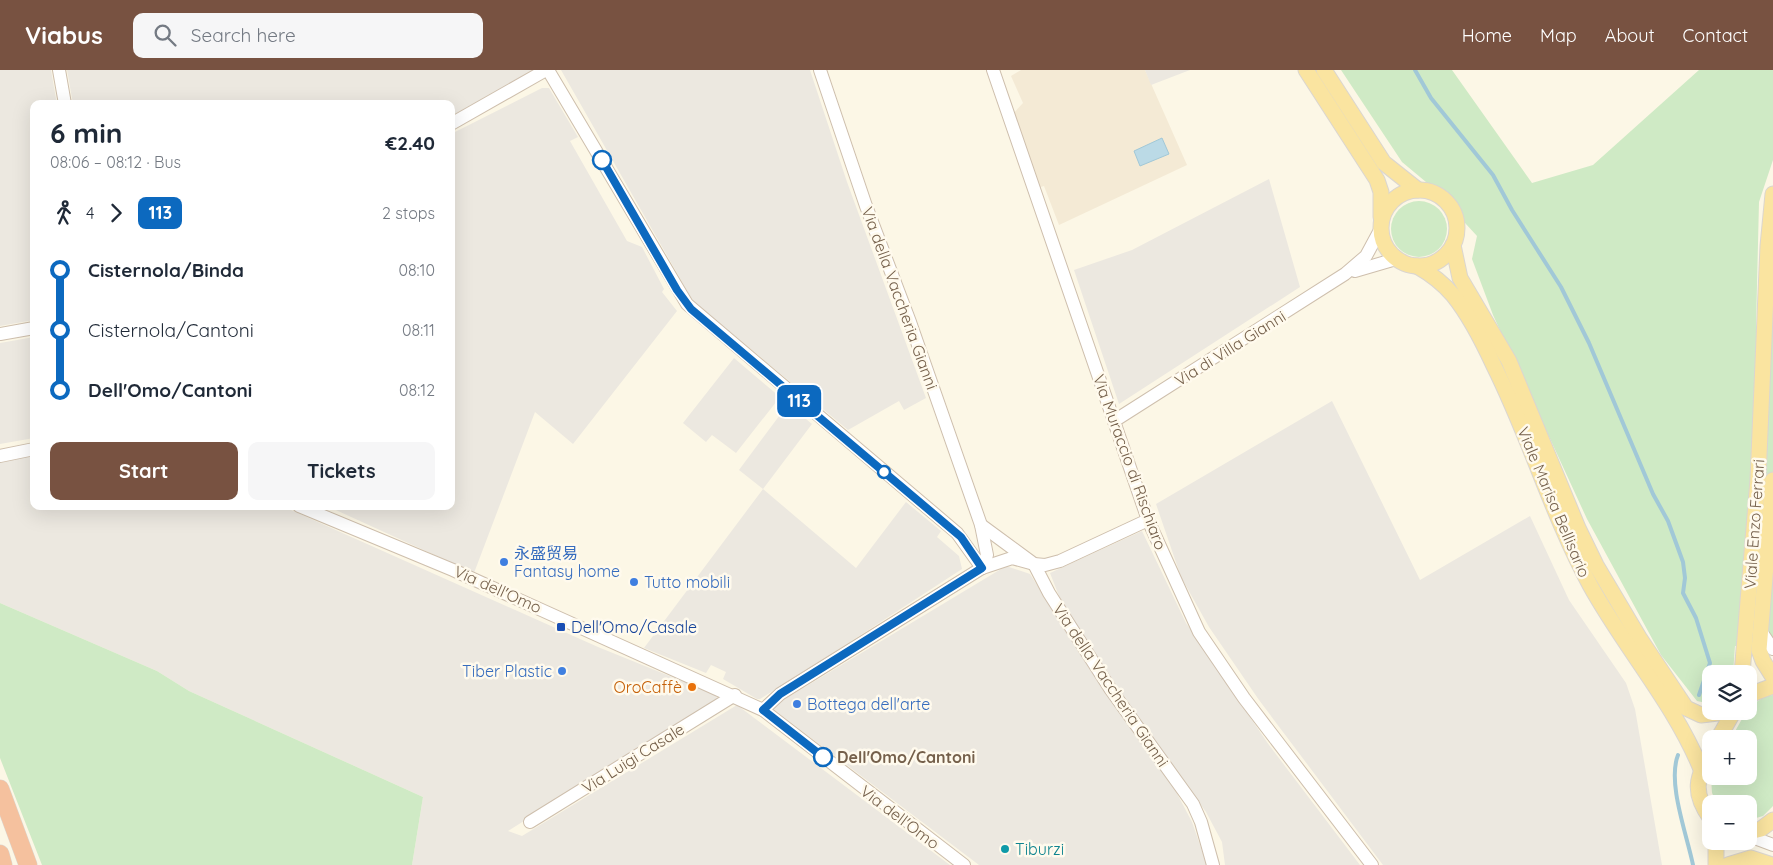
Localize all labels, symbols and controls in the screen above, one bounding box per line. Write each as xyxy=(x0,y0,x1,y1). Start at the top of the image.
search box xyxy=(133,13,483,58)
text: Viabus xyxy=(25,20,103,50)
icon: search xyxy=(151,21,179,49)
text: Search here xyxy=(191,23,296,47)
text: Home xyxy=(1462,24,1512,47)
text: Map xyxy=(1540,24,1577,47)
text: About xyxy=(1605,24,1655,47)
text: Contact xyxy=(1683,24,1748,47)
text: 6 min xyxy=(50,115,122,150)
text: €2.40 xyxy=(385,131,435,155)
unlabelled marker xyxy=(592,150,612,170)
text: 08:06 – 08:12 · Bus xyxy=(50,152,181,172)
icon: walk xyxy=(50,199,78,227)
icon: forward xyxy=(102,199,130,227)
text: 113 xyxy=(148,201,172,224)
text: 4 xyxy=(86,203,94,223)
text: 2 stops xyxy=(382,203,435,223)
street label: Via della Vaccheria Gianni xyxy=(858,204,942,392)
text: Cisternola/Binda xyxy=(88,258,244,282)
text: 08:10 xyxy=(398,260,435,280)
street label: Via di Villa Gianni xyxy=(1171,306,1289,390)
text: Cisternola/Cantoni xyxy=(88,318,254,342)
text: 08:11 xyxy=(402,320,435,340)
street label: Via Muraccio di Rischiaro xyxy=(1089,372,1171,552)
text: Dell'Omo/Cantoni xyxy=(88,378,252,402)
text: 08:12 xyxy=(399,380,435,400)
line badge: 113 xyxy=(770,385,828,417)
text: 113 xyxy=(787,389,811,412)
street label: Viale Marisa Bellisario xyxy=(1513,424,1595,580)
button: Start xyxy=(50,442,238,500)
button: Tickets xyxy=(248,442,435,500)
street label: Viale Enzo Ferrari xyxy=(1739,459,1769,589)
unlabelled marker xyxy=(877,465,891,479)
place label: 永盛贸易 Fantasy home xyxy=(514,543,620,581)
marker: 永盛贸易 Fantasy home xyxy=(498,556,510,568)
street label: Via dell'Omo xyxy=(451,561,545,617)
place label: Tutto mobili xyxy=(644,572,730,592)
marker: Tutto mobili xyxy=(628,576,640,588)
street label: Via della Vaccheria Gianni xyxy=(1049,599,1173,771)
place label: Dell'Omo/Casale xyxy=(571,617,697,637)
marker: Dell'Omo/Casale xyxy=(555,621,567,633)
place label: Tiber Plastic xyxy=(462,661,552,681)
marker: Tiber Plastic xyxy=(556,665,568,677)
map controls xyxy=(1702,665,1757,850)
button: layers xyxy=(1702,665,1757,720)
place label: OroCaffè xyxy=(614,677,682,697)
marker: OroCaffè xyxy=(686,681,698,693)
place label: Bottega dell'arte xyxy=(807,694,930,714)
marker: Bottega dell'arte xyxy=(791,698,803,710)
street label: Via Luigi Casale xyxy=(578,719,688,797)
button: + xyxy=(1702,730,1757,785)
marker: Dell'Omo/Cantoni xyxy=(813,747,833,767)
place label: Dell'Omo/Cantoni xyxy=(837,747,975,767)
street label: Via dell'Omo xyxy=(857,781,943,853)
button: − xyxy=(1702,795,1757,850)
place label: Tiburzi xyxy=(1015,839,1064,859)
marker: Tiburzi xyxy=(999,843,1011,855)

